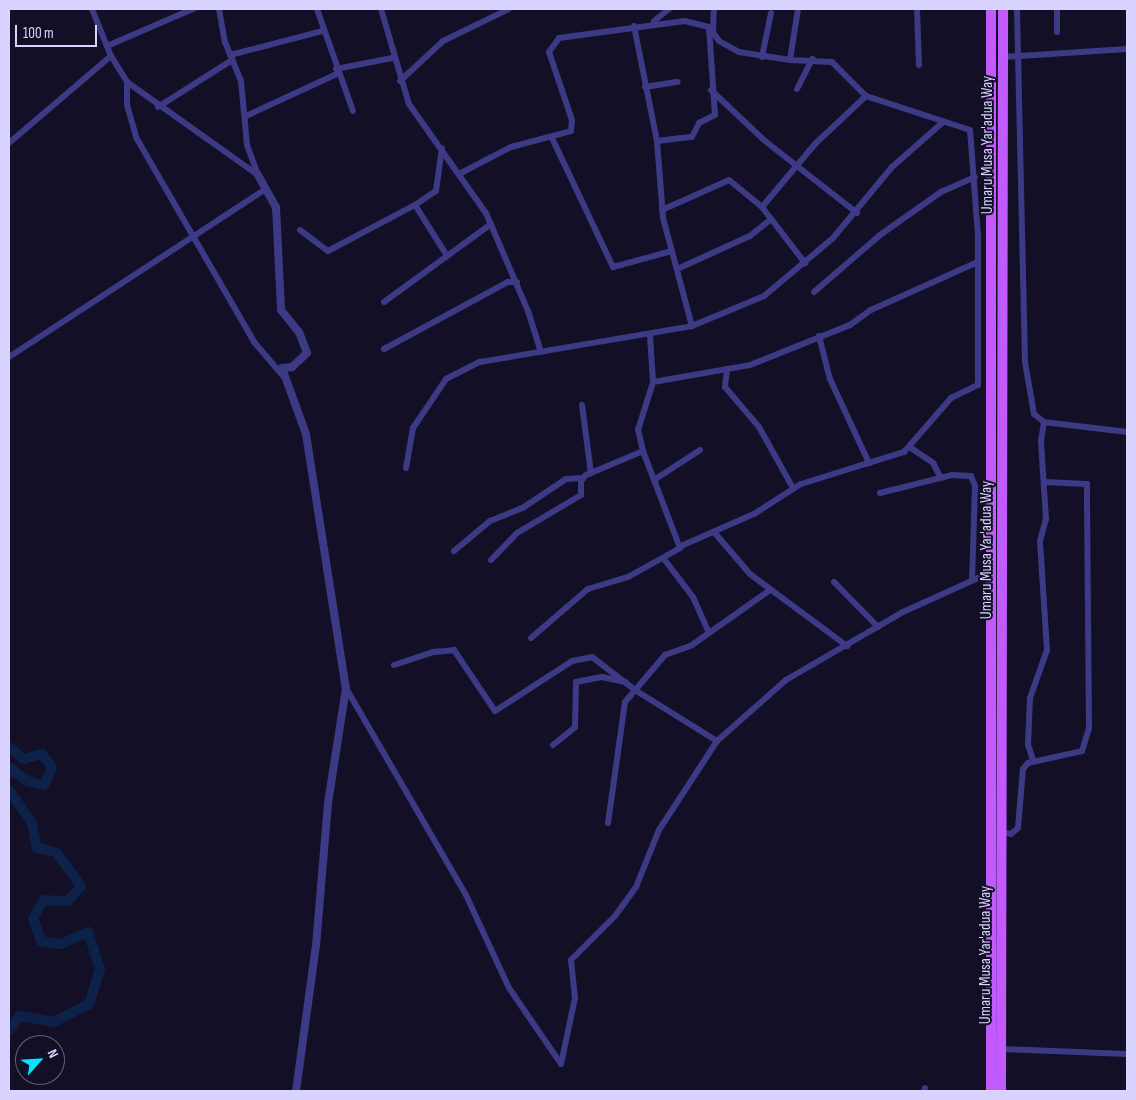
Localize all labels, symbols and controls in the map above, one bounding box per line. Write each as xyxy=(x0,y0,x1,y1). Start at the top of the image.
scale bar xyxy=(18,15,100,47)
text: 100 m xyxy=(23,24,54,43)
street label: Umaru Musa Yar'adua Way xyxy=(978,76,998,214)
street label: Umaru Musa Yar'adua Way xyxy=(977,481,997,619)
street label: Umaru Musa Yar'adua Way xyxy=(976,886,996,1024)
north arrow xyxy=(15,1035,65,1085)
text: N xyxy=(44,1047,62,1061)

